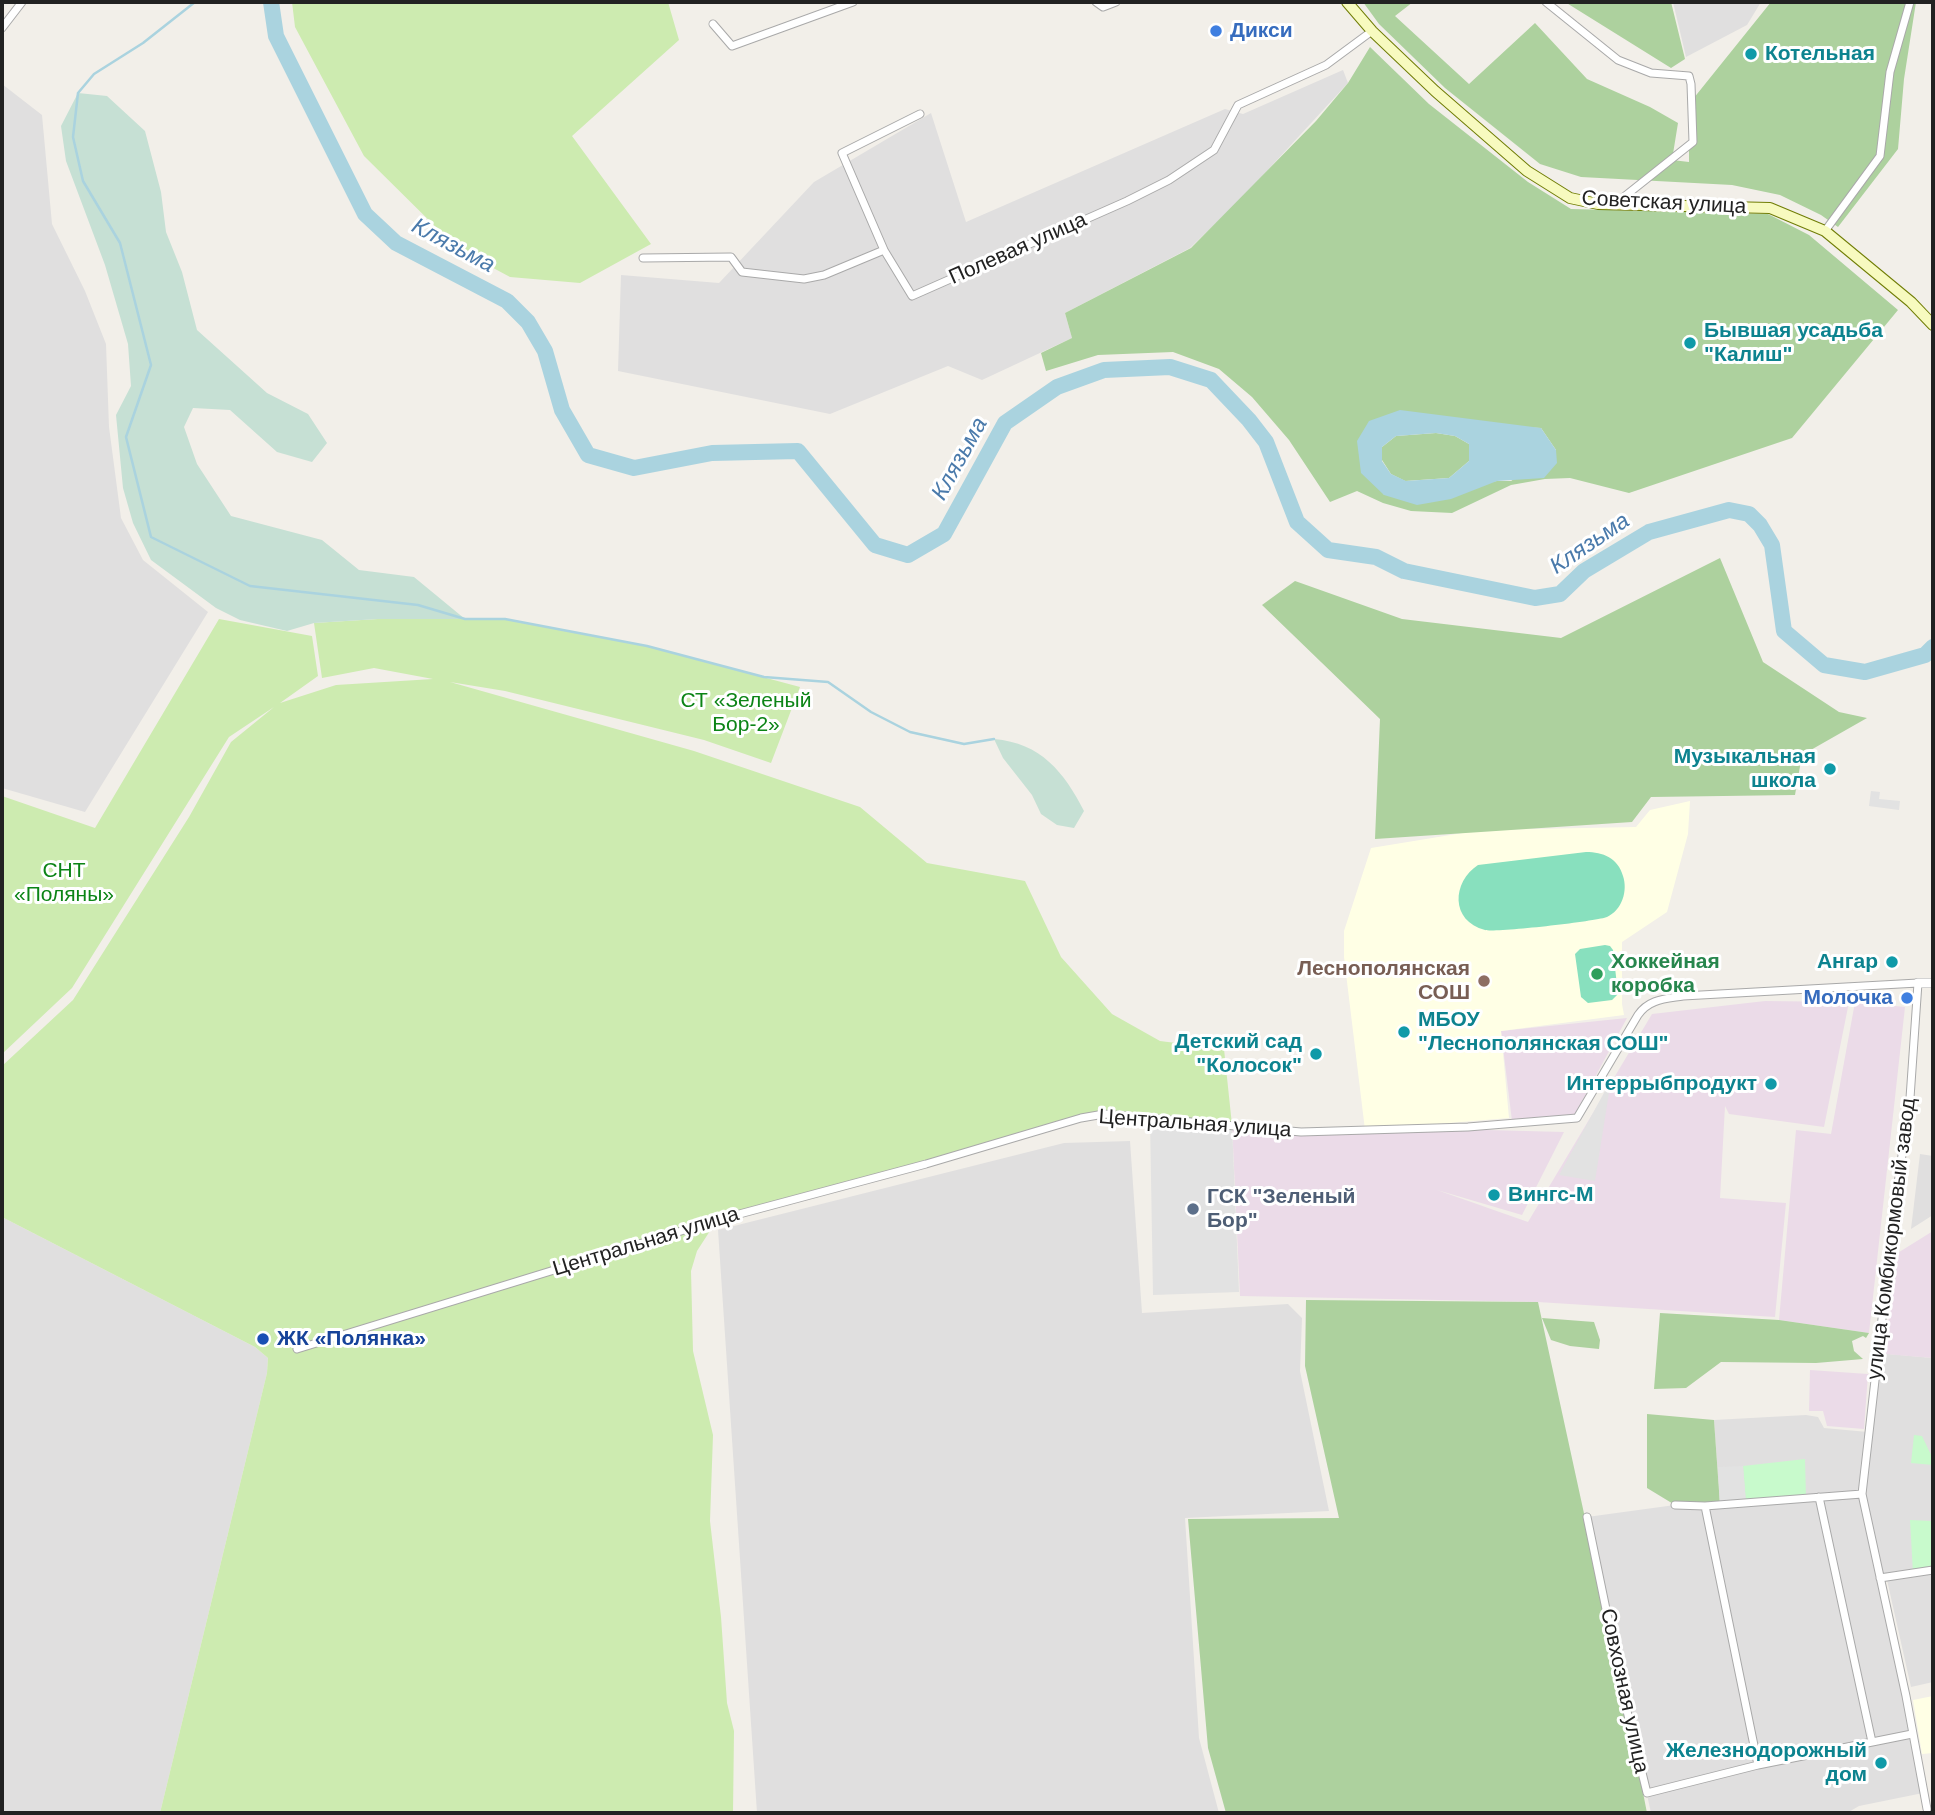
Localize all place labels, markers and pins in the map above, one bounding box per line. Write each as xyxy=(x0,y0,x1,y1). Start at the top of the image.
place label: Дикси xyxy=(1230,18,1293,44)
marker: Дикси xyxy=(1208,23,1224,39)
place label: Котельная xyxy=(1765,41,1875,67)
marker: Котельная xyxy=(1743,46,1759,62)
place label: Бывшая усадьба "Калиш" xyxy=(1704,318,1883,368)
marker: Бывшая усадьба "Калиш" xyxy=(1682,335,1698,351)
place label: Музыкальная школа xyxy=(1674,744,1816,794)
marker: Музыкальная школа xyxy=(1822,761,1838,777)
place label: Хоккейная коробка xyxy=(1611,949,1720,999)
place label: Ангар xyxy=(1817,949,1878,975)
marker: Ангар xyxy=(1884,954,1900,970)
place label: Леснополянская СОШ xyxy=(1297,956,1470,1006)
marker: Хоккейная коробка xyxy=(1589,966,1605,982)
marker: Леснополянская СОШ xyxy=(1476,973,1492,989)
place label: Молочка xyxy=(1803,985,1893,1011)
marker: Молочка xyxy=(1899,990,1915,1006)
place label: МБОУ "Леснополянская СОШ" xyxy=(1418,1007,1669,1057)
marker: МБОУ "Леснополянская СОШ" xyxy=(1396,1024,1412,1040)
place label: Детский сад "Колосок" xyxy=(1175,1029,1302,1079)
marker: Детский сад "Колосок" xyxy=(1308,1046,1324,1062)
place label: Интеррыбпродукт xyxy=(1567,1071,1757,1097)
marker: Интеррыбпродукт xyxy=(1763,1076,1779,1092)
place label: Вингс-М xyxy=(1508,1182,1593,1208)
place label: ГСК "Зеленый Бор" xyxy=(1207,1184,1356,1234)
marker: Вингс-М xyxy=(1486,1187,1502,1203)
marker: ГСК "Зеленый Бор" xyxy=(1185,1201,1201,1217)
place label: ЖК «Полянка» xyxy=(277,1326,426,1352)
marker: ЖК «Полянка» xyxy=(255,1331,271,1347)
place label: Железнодорожный дом xyxy=(1666,1738,1867,1788)
marker: Железнодорожный дом xyxy=(1873,1755,1889,1771)

